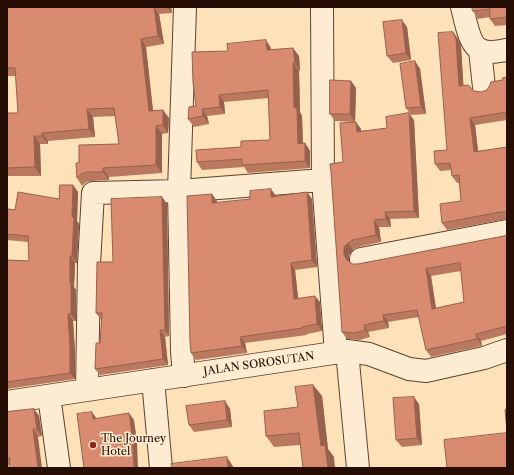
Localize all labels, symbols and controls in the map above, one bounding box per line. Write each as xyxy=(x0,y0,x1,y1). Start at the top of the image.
street label: JALAN SOROSUTAN xyxy=(203,350,315,378)
place label: The Journey Hotel xyxy=(101,432,166,458)
marker: The Journey Hotel xyxy=(88,440,98,450)

